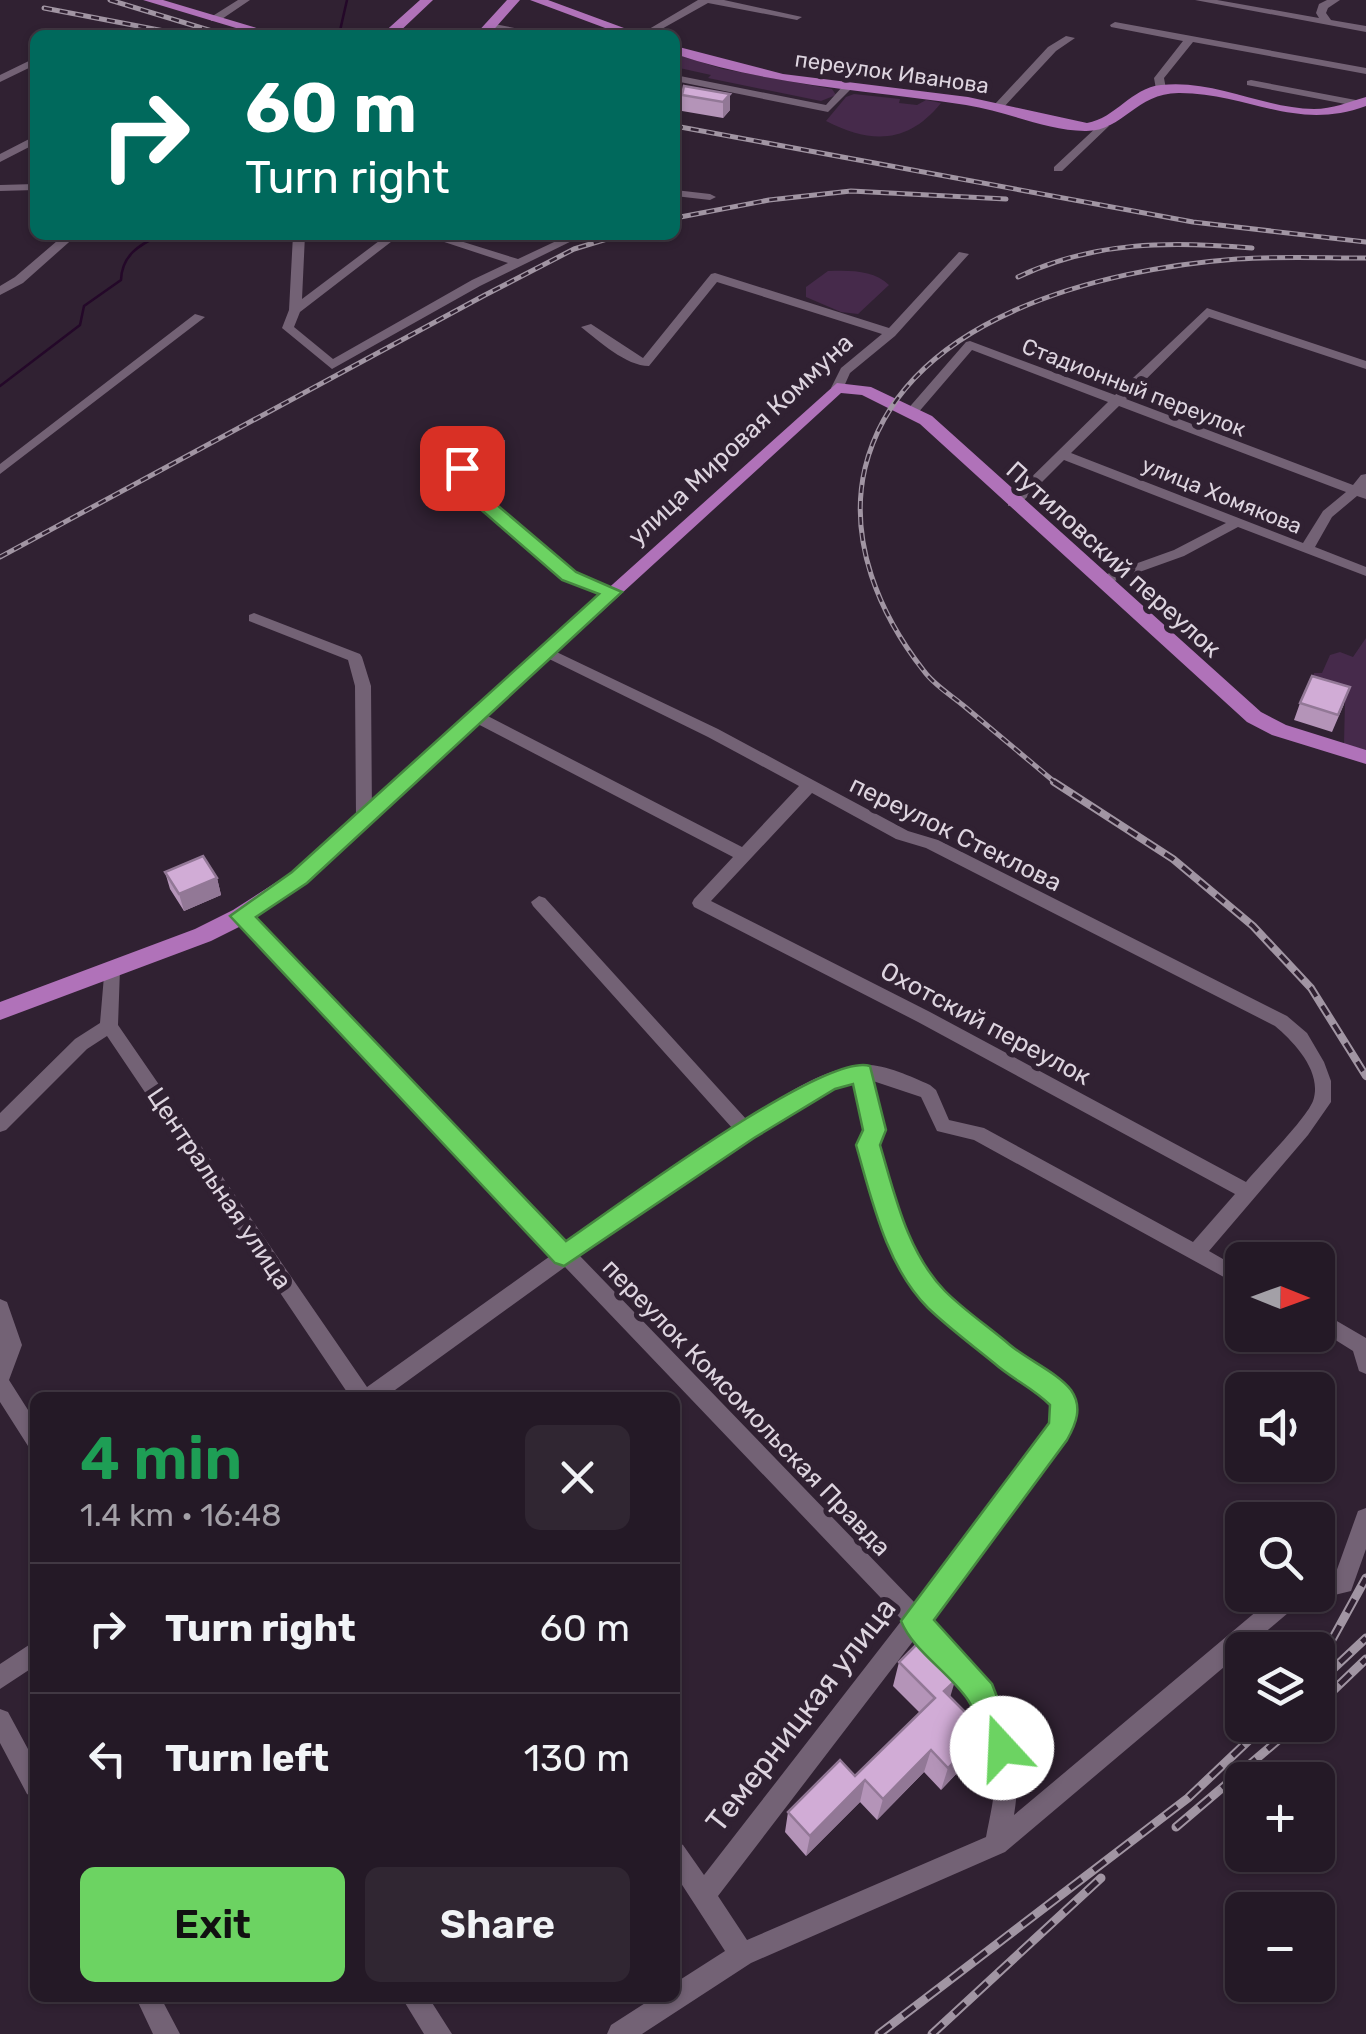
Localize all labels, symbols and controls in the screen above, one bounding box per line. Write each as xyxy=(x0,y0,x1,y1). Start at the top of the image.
street label: переулок Иванова xyxy=(793,46,991,99)
text: 60 m xyxy=(245,67,417,150)
icon: right xyxy=(80,70,210,200)
text: Turn right xyxy=(245,151,449,204)
street label: улица Мировая Коммуна xyxy=(622,328,859,551)
street label: Стадионный переулок xyxy=(1018,332,1250,443)
pin xyxy=(420,426,505,511)
icon: arrive xyxy=(435,441,490,496)
street label: улица Хомякова xyxy=(1138,451,1306,540)
street label: Путиловский переулок xyxy=(1000,455,1227,663)
street label: переулок Стеклова xyxy=(845,770,1066,897)
street label: Охотский переулок xyxy=(876,956,1096,1091)
street label: Центральная улица xyxy=(141,1082,298,1294)
north arrow xyxy=(1225,1242,1335,1352)
map controls xyxy=(1225,1242,1335,2002)
street label: переулок Комсомольская Правда xyxy=(597,1253,897,1562)
button: sound xyxy=(1225,1372,1335,1482)
text: 4 min xyxy=(80,1423,242,1494)
button: close xyxy=(525,1425,630,1530)
text: 1.4 km · 16:48 xyxy=(80,1496,282,1534)
button: search xyxy=(1225,1502,1335,1612)
street label: Темерницкая улица xyxy=(698,1591,904,1839)
icon: right xyxy=(80,1601,135,1656)
text: Turn right xyxy=(165,1605,356,1651)
text: 60 m xyxy=(540,1605,630,1651)
button: layers xyxy=(1225,1632,1335,1742)
position arrow xyxy=(950,1696,1054,1800)
icon: left xyxy=(80,1731,135,1786)
text: Turn left xyxy=(165,1735,329,1781)
text: 130 m xyxy=(524,1735,630,1781)
button: + xyxy=(1225,1762,1335,1872)
button: Exit xyxy=(80,1867,345,1982)
button: Share xyxy=(365,1867,630,1982)
button: − xyxy=(1225,1892,1335,2002)

